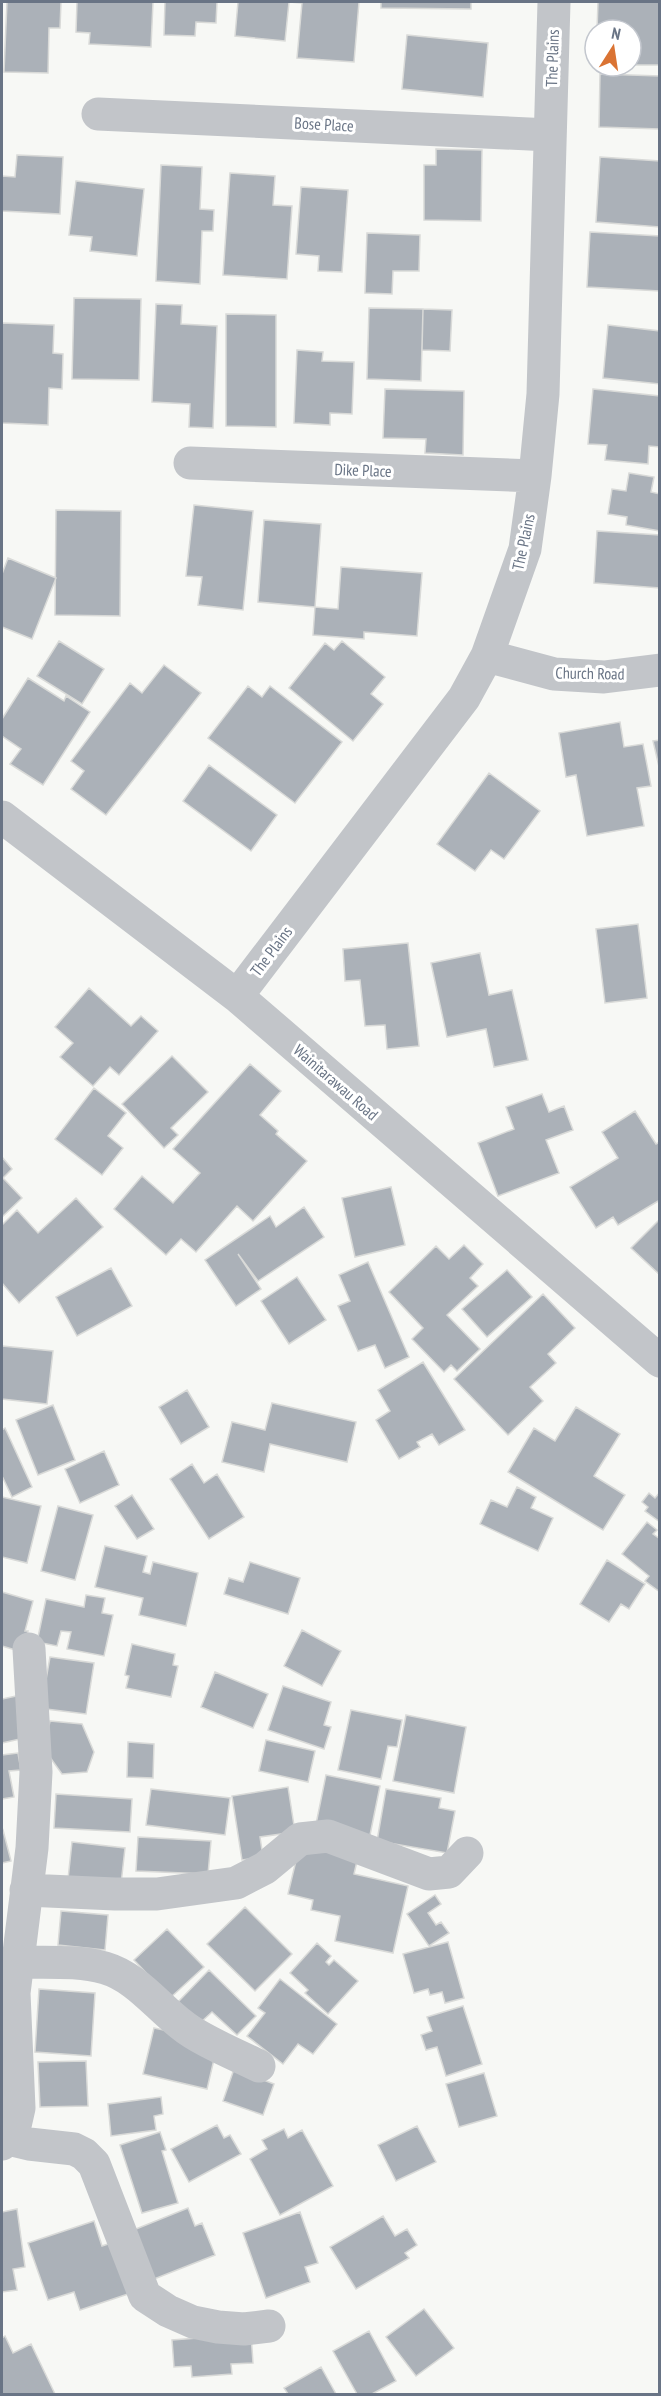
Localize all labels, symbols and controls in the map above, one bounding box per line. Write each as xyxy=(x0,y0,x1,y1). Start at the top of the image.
north arrow xyxy=(583,18,643,78)
text: N xyxy=(610,23,622,44)
street label: The Plains xyxy=(541,29,563,87)
street label: Bose Place xyxy=(294,112,354,136)
street label: Dike Place xyxy=(334,459,392,481)
street label: The Plains xyxy=(507,512,539,572)
street label: Church Road xyxy=(555,662,625,684)
street label: The Plains xyxy=(246,922,296,980)
street label: Wainitarawau Road xyxy=(290,1040,382,1124)

